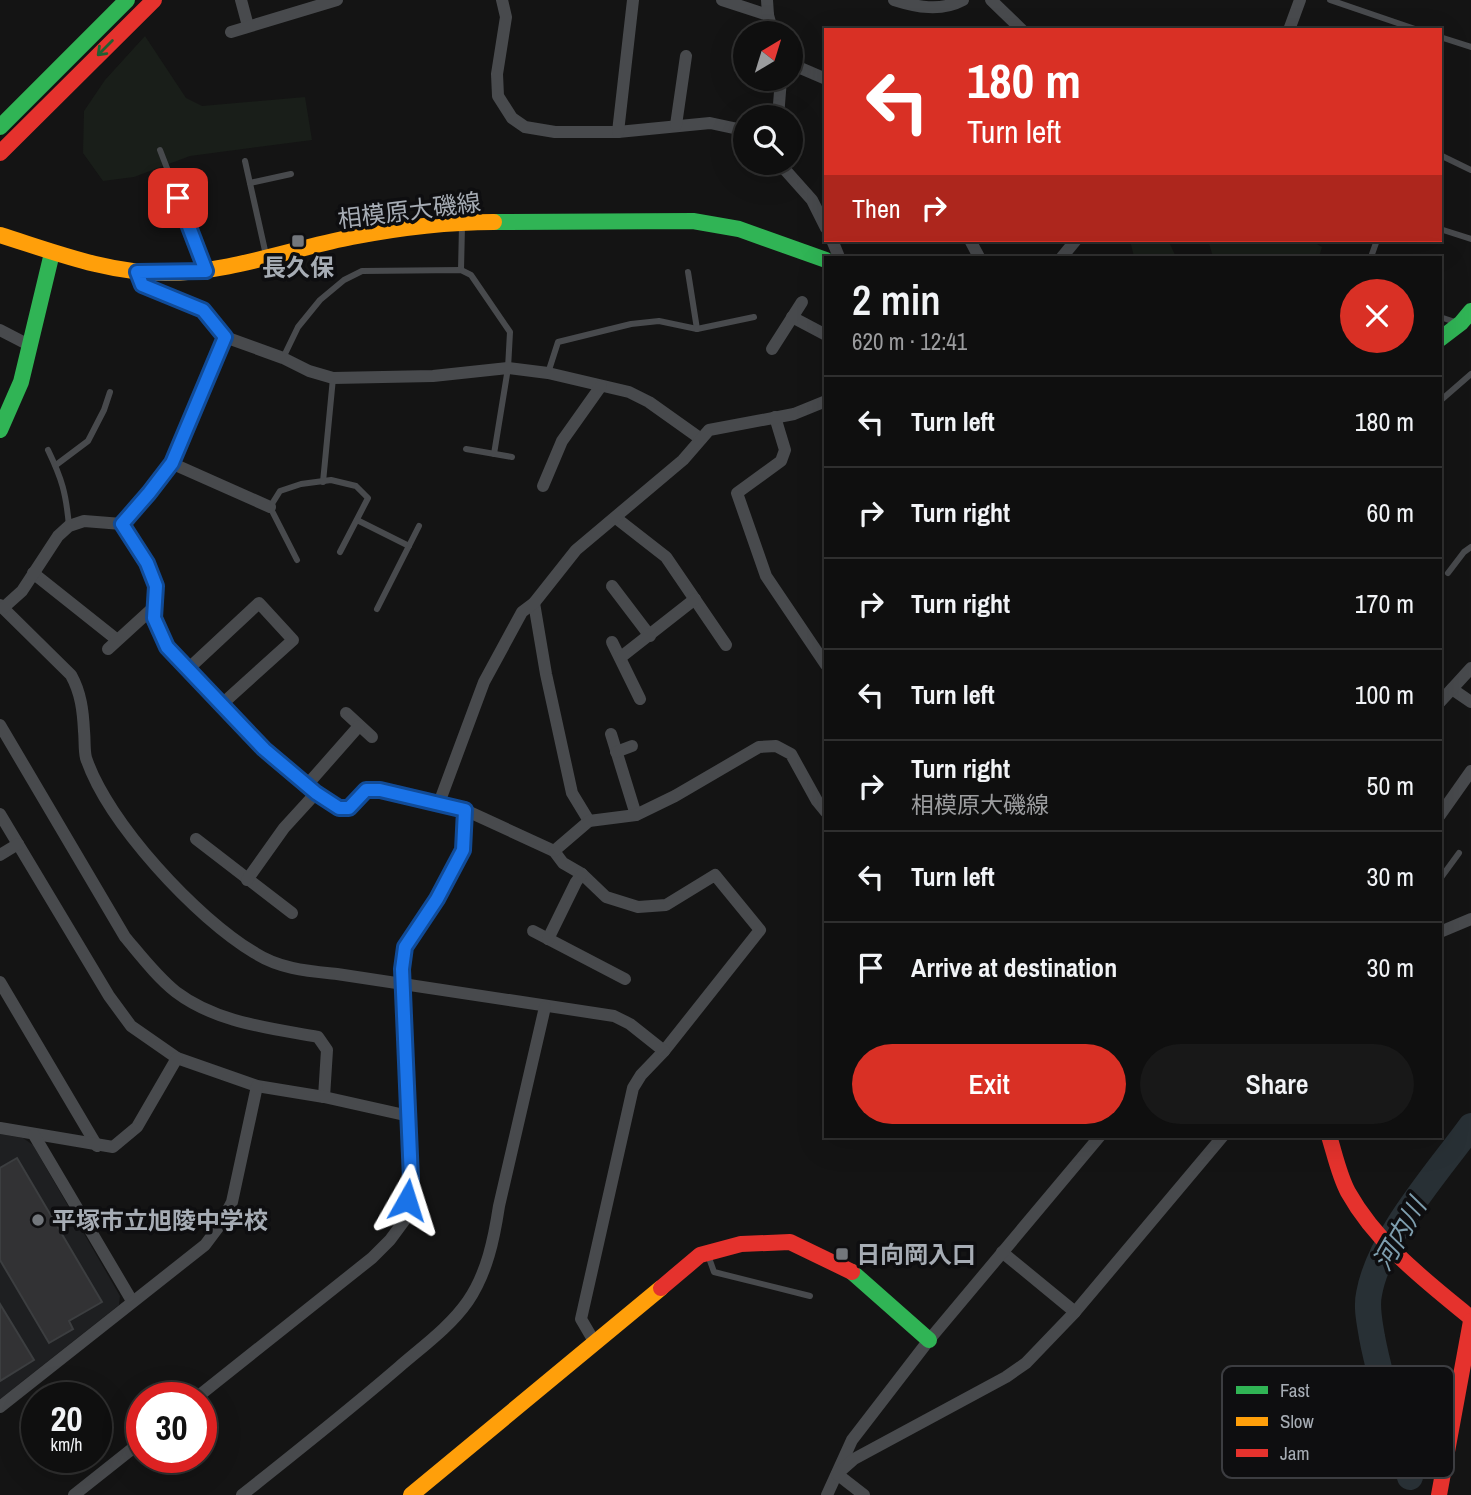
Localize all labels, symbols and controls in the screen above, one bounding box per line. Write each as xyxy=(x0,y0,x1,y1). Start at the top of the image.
north arrow xyxy=(733,21,803,91)
map controls xyxy=(733,21,803,175)
one-way arrow xyxy=(97,39,114,56)
text: 180 m xyxy=(967,47,1081,113)
icon: left xyxy=(852,56,943,147)
button: search xyxy=(733,105,803,175)
text: Turn left xyxy=(967,110,1061,153)
pin xyxy=(148,168,208,228)
icon: arrive xyxy=(159,179,197,217)
street label: 相模原大磯線 xyxy=(336,185,482,235)
icon: right xyxy=(915,189,953,227)
text: Then xyxy=(852,191,901,226)
marker: 長久保 xyxy=(290,233,306,249)
place label: 長久保 xyxy=(262,251,334,283)
text: 2 min xyxy=(852,272,941,328)
button: close xyxy=(1340,279,1414,353)
text: 620 m · 12:41 xyxy=(852,326,967,357)
icon: left xyxy=(852,403,890,441)
text: Turn left xyxy=(911,404,995,439)
text: 180 m xyxy=(1355,404,1414,439)
icon: right xyxy=(852,494,890,532)
text: Turn right xyxy=(911,495,1010,530)
text: 60 m xyxy=(1367,495,1414,530)
icon: right xyxy=(852,585,890,623)
text: Turn right xyxy=(911,586,1010,621)
text: 170 m xyxy=(1355,586,1414,621)
icon: left xyxy=(852,676,890,714)
text: Turn left xyxy=(911,677,995,712)
text: 100 m xyxy=(1355,677,1414,712)
text: Turn right xyxy=(911,751,1010,786)
icon: right xyxy=(852,767,890,805)
text: 50 m xyxy=(1367,768,1414,803)
text: 相模原大磯線 xyxy=(911,789,1049,820)
icon: left xyxy=(852,858,890,896)
text: Turn left xyxy=(911,859,995,894)
text: 30 m xyxy=(1367,859,1414,894)
icon: arrive xyxy=(852,949,890,987)
text: Arrive at destination xyxy=(911,950,1117,985)
text: 30 m xyxy=(1367,950,1414,985)
button: Exit xyxy=(852,1044,1126,1124)
button: Share xyxy=(1140,1044,1414,1124)
position arrow xyxy=(370,1163,444,1237)
water label: 河内川 xyxy=(1364,1189,1435,1277)
place label: 平塚市立旭陵中学校 xyxy=(52,1204,268,1236)
marker: 平塚市立旭陵中学校 xyxy=(30,1212,46,1228)
place label: 日向岡入口 xyxy=(856,1238,976,1270)
marker: 日向岡入口 xyxy=(834,1246,850,1262)
legend xyxy=(1222,1366,1454,1478)
text: Fast xyxy=(1280,1377,1310,1403)
speed limit sign: 30 xyxy=(126,1382,217,1473)
text: 20 xyxy=(51,1395,82,1442)
text: Slow xyxy=(1280,1408,1315,1434)
text: km/h xyxy=(51,1432,83,1457)
text: Jam xyxy=(1280,1440,1309,1466)

